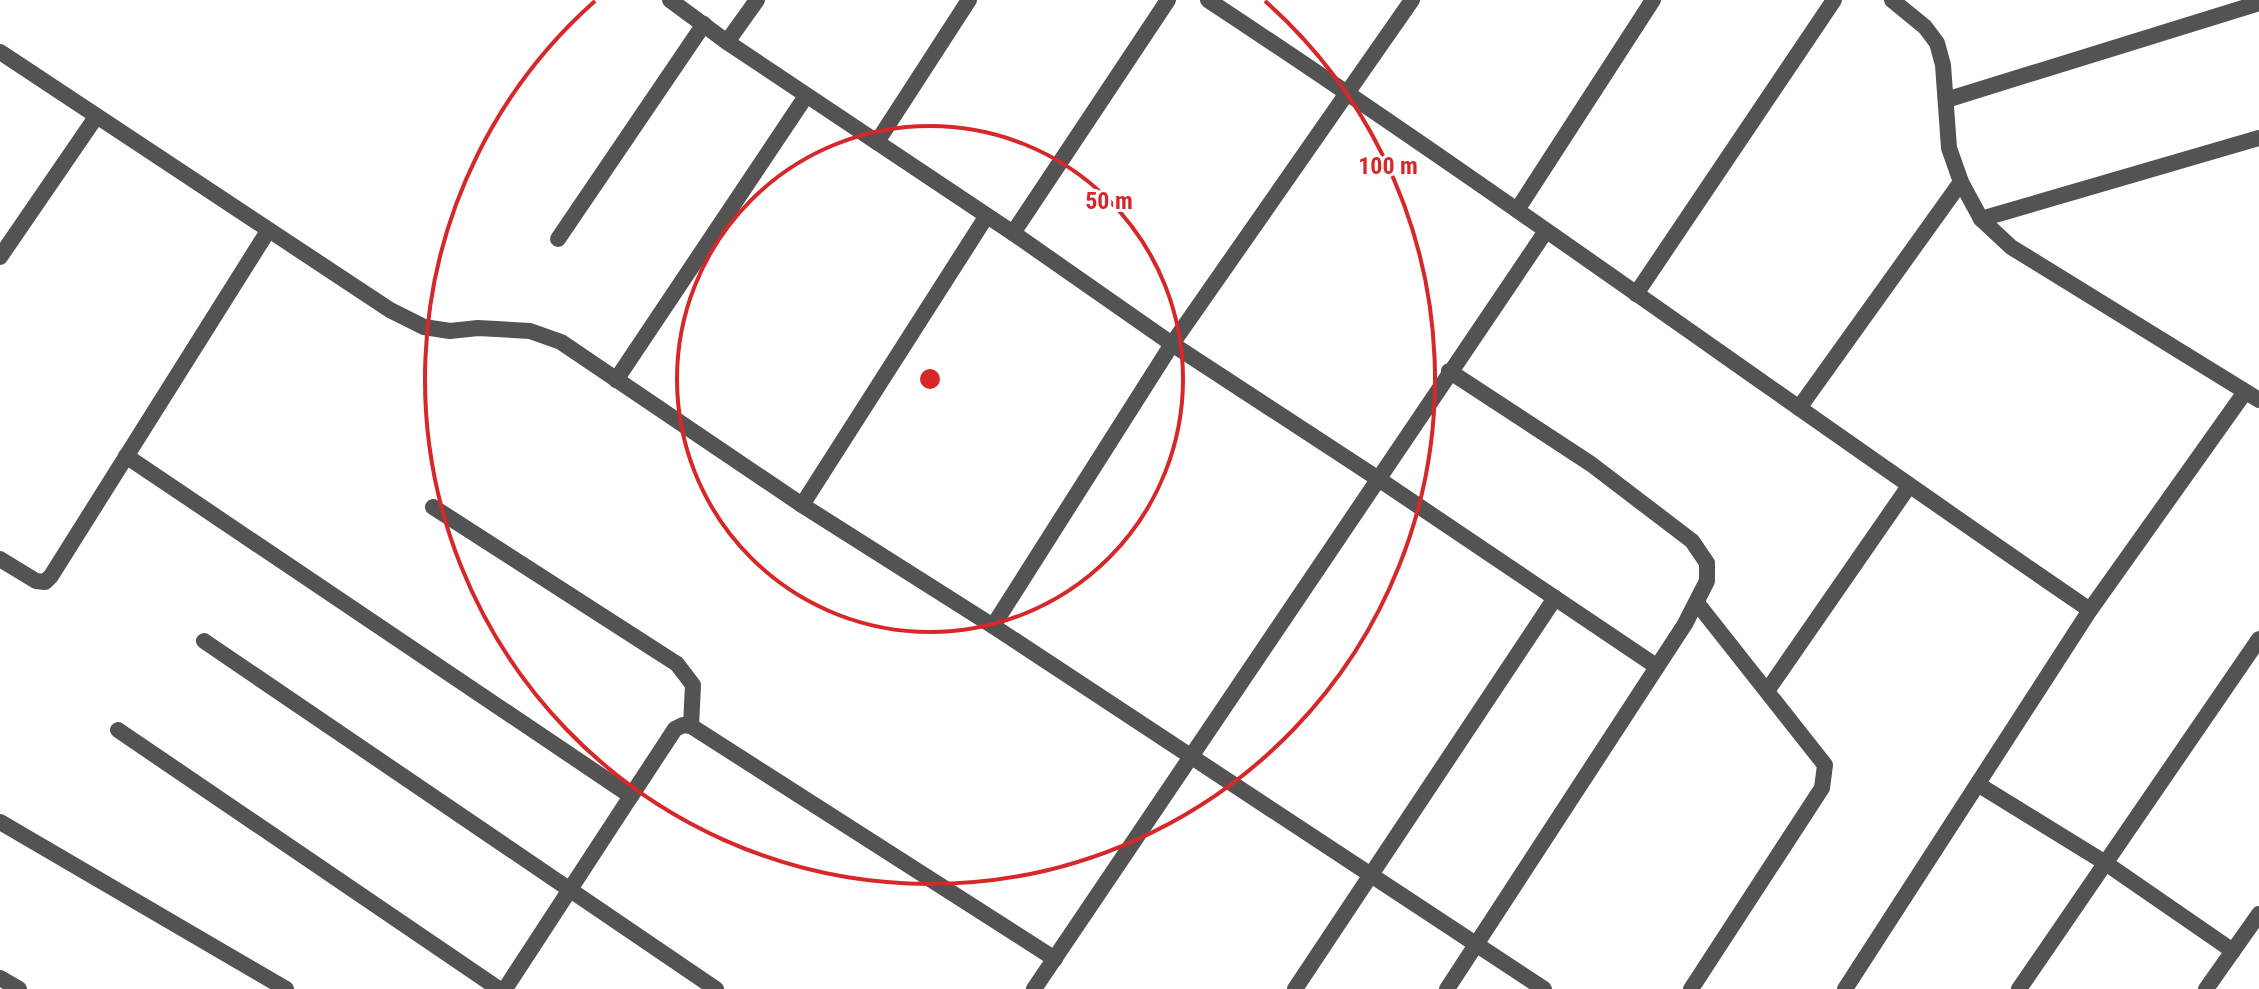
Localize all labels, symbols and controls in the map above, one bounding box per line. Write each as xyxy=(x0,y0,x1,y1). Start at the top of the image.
text: 100 m xyxy=(1358,152,1418,180)
text: 50 m xyxy=(1085,187,1133,215)
centre of rings xyxy=(916,365,944,393)

